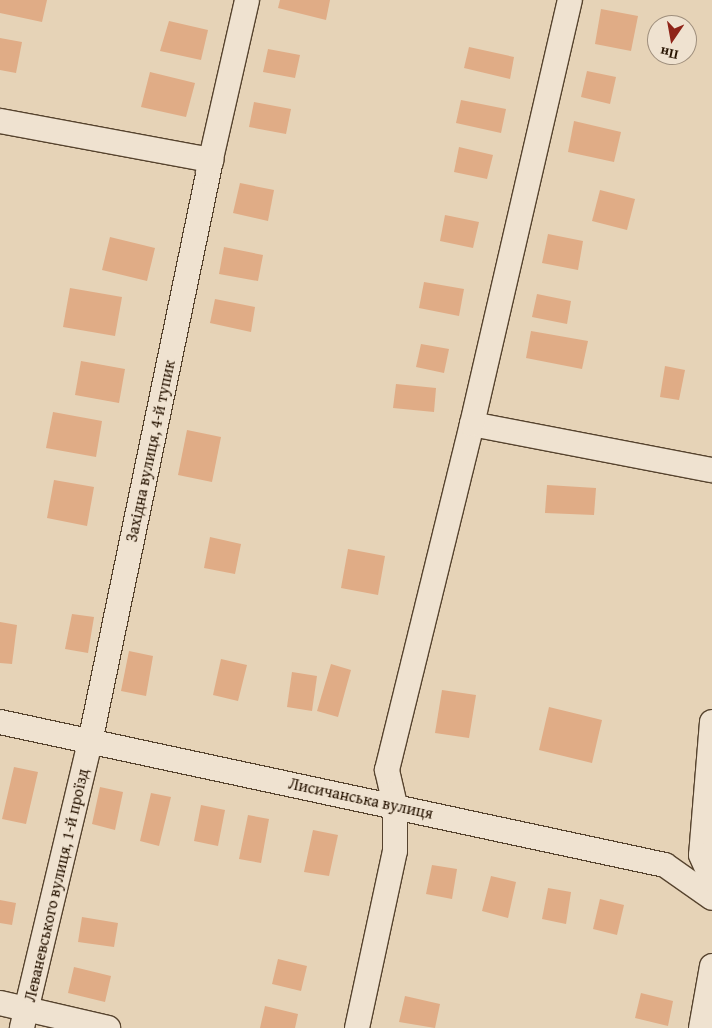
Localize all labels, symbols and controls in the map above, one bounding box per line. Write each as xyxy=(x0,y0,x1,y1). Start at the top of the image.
north arrow xyxy=(647,15,697,65)
text: Пн xyxy=(658,42,680,65)
street label: Західна вулиця, 4-й тупик xyxy=(121,358,179,544)
street label: Леваневського вулиця, 1-й проїзд xyxy=(20,767,92,1003)
street label: Лисичанська вулиця xyxy=(287,773,435,823)

